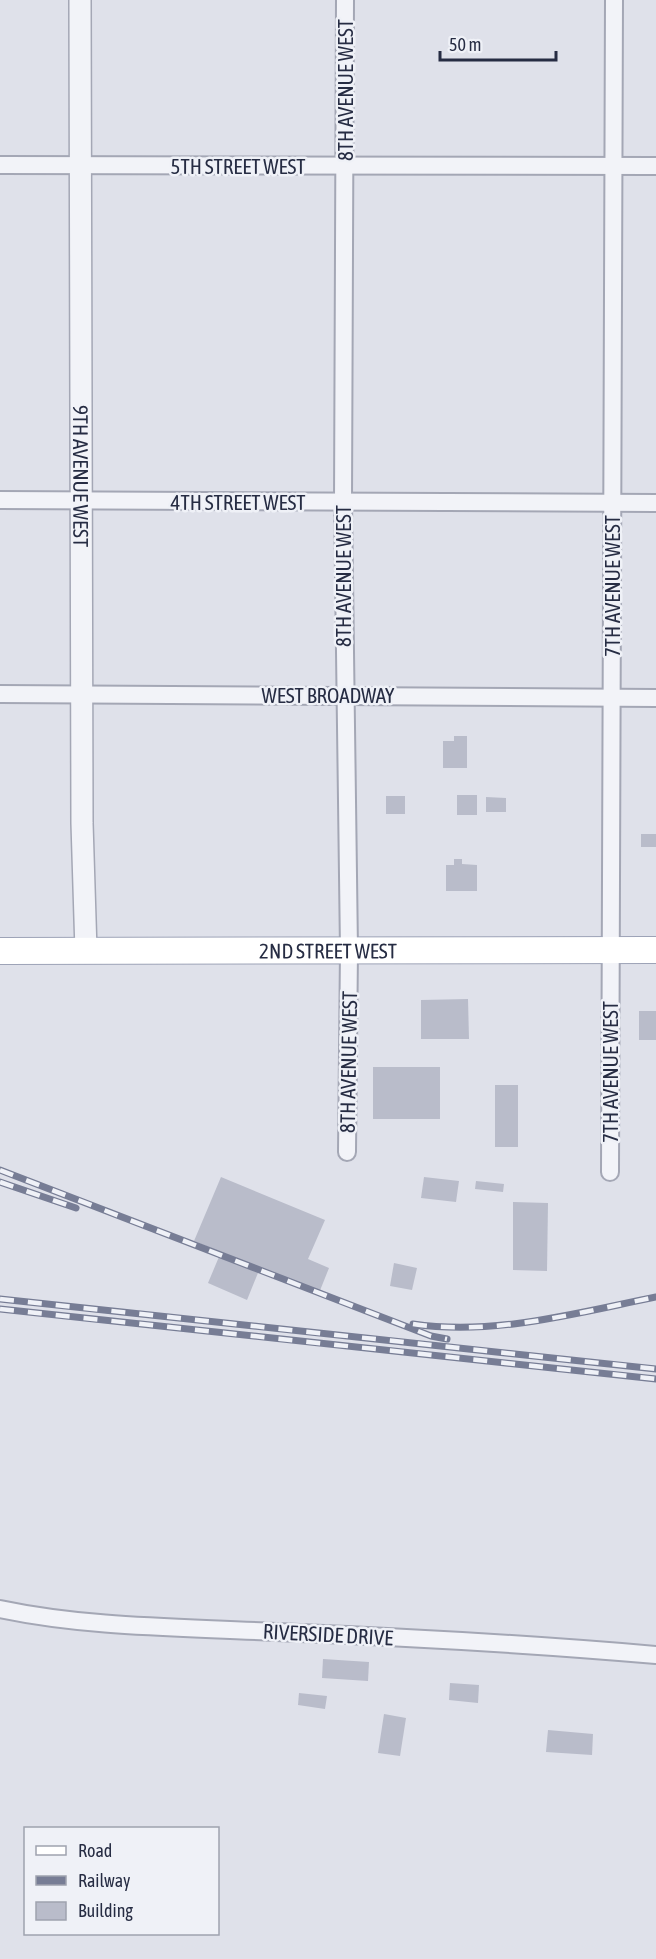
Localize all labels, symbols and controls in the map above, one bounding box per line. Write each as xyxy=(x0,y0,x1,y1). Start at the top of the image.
street label: 8TH AVENUE WEST xyxy=(333,19,357,161)
scale bar xyxy=(440,24,556,62)
text: 50 m xyxy=(449,34,481,55)
street label: 5TH STREET WEST xyxy=(171,154,305,178)
street label: 9TH AVENUE WEST xyxy=(69,405,93,547)
street label: 4TH STREET WEST xyxy=(171,490,305,514)
street label: 8TH AVENUE WEST xyxy=(331,505,355,647)
street label: 7TH AVENUE WEST xyxy=(600,515,624,657)
street label: WEST BROADWAY xyxy=(262,683,395,707)
street label: 2ND STREET WEST xyxy=(259,938,397,963)
street label: 8TH AVENUE WEST xyxy=(335,991,361,1133)
street label: 7TH AVENUE WEST xyxy=(598,1001,622,1143)
street label: RIVERSIDE DRIVE xyxy=(262,1619,394,1649)
legend xyxy=(24,1827,219,1935)
text: Road xyxy=(78,1840,112,1861)
text: Railway xyxy=(78,1870,130,1891)
text: Building xyxy=(78,1900,133,1921)

